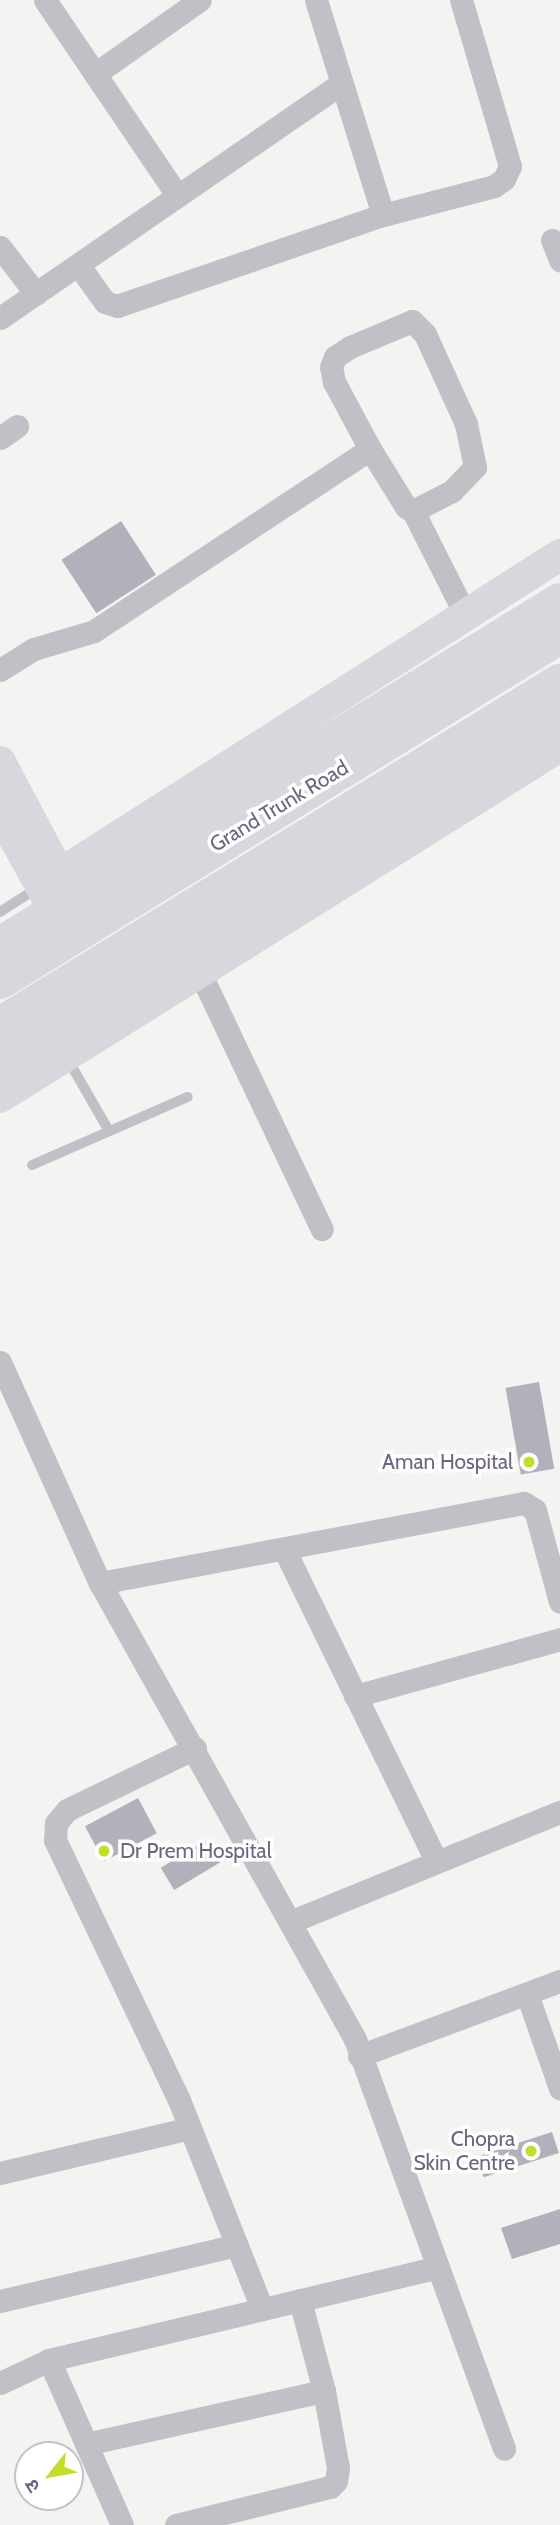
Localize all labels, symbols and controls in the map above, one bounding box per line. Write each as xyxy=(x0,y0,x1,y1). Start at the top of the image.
street label: Grand Trunk Road xyxy=(205,755,353,857)
place label: Aman Hospital xyxy=(382,1449,513,1475)
marker: Aman Hospital xyxy=(519,1452,539,1472)
place label: Dr Prem Hospital xyxy=(120,1838,272,1864)
marker: Dr Prem Hospital xyxy=(94,1841,114,1861)
place label: Chopra Skin Centre xyxy=(413,2126,515,2176)
marker: Chopra Skin Centre xyxy=(521,2141,541,2161)
north arrow xyxy=(14,2441,84,2511)
text: उ xyxy=(20,2475,45,2497)

